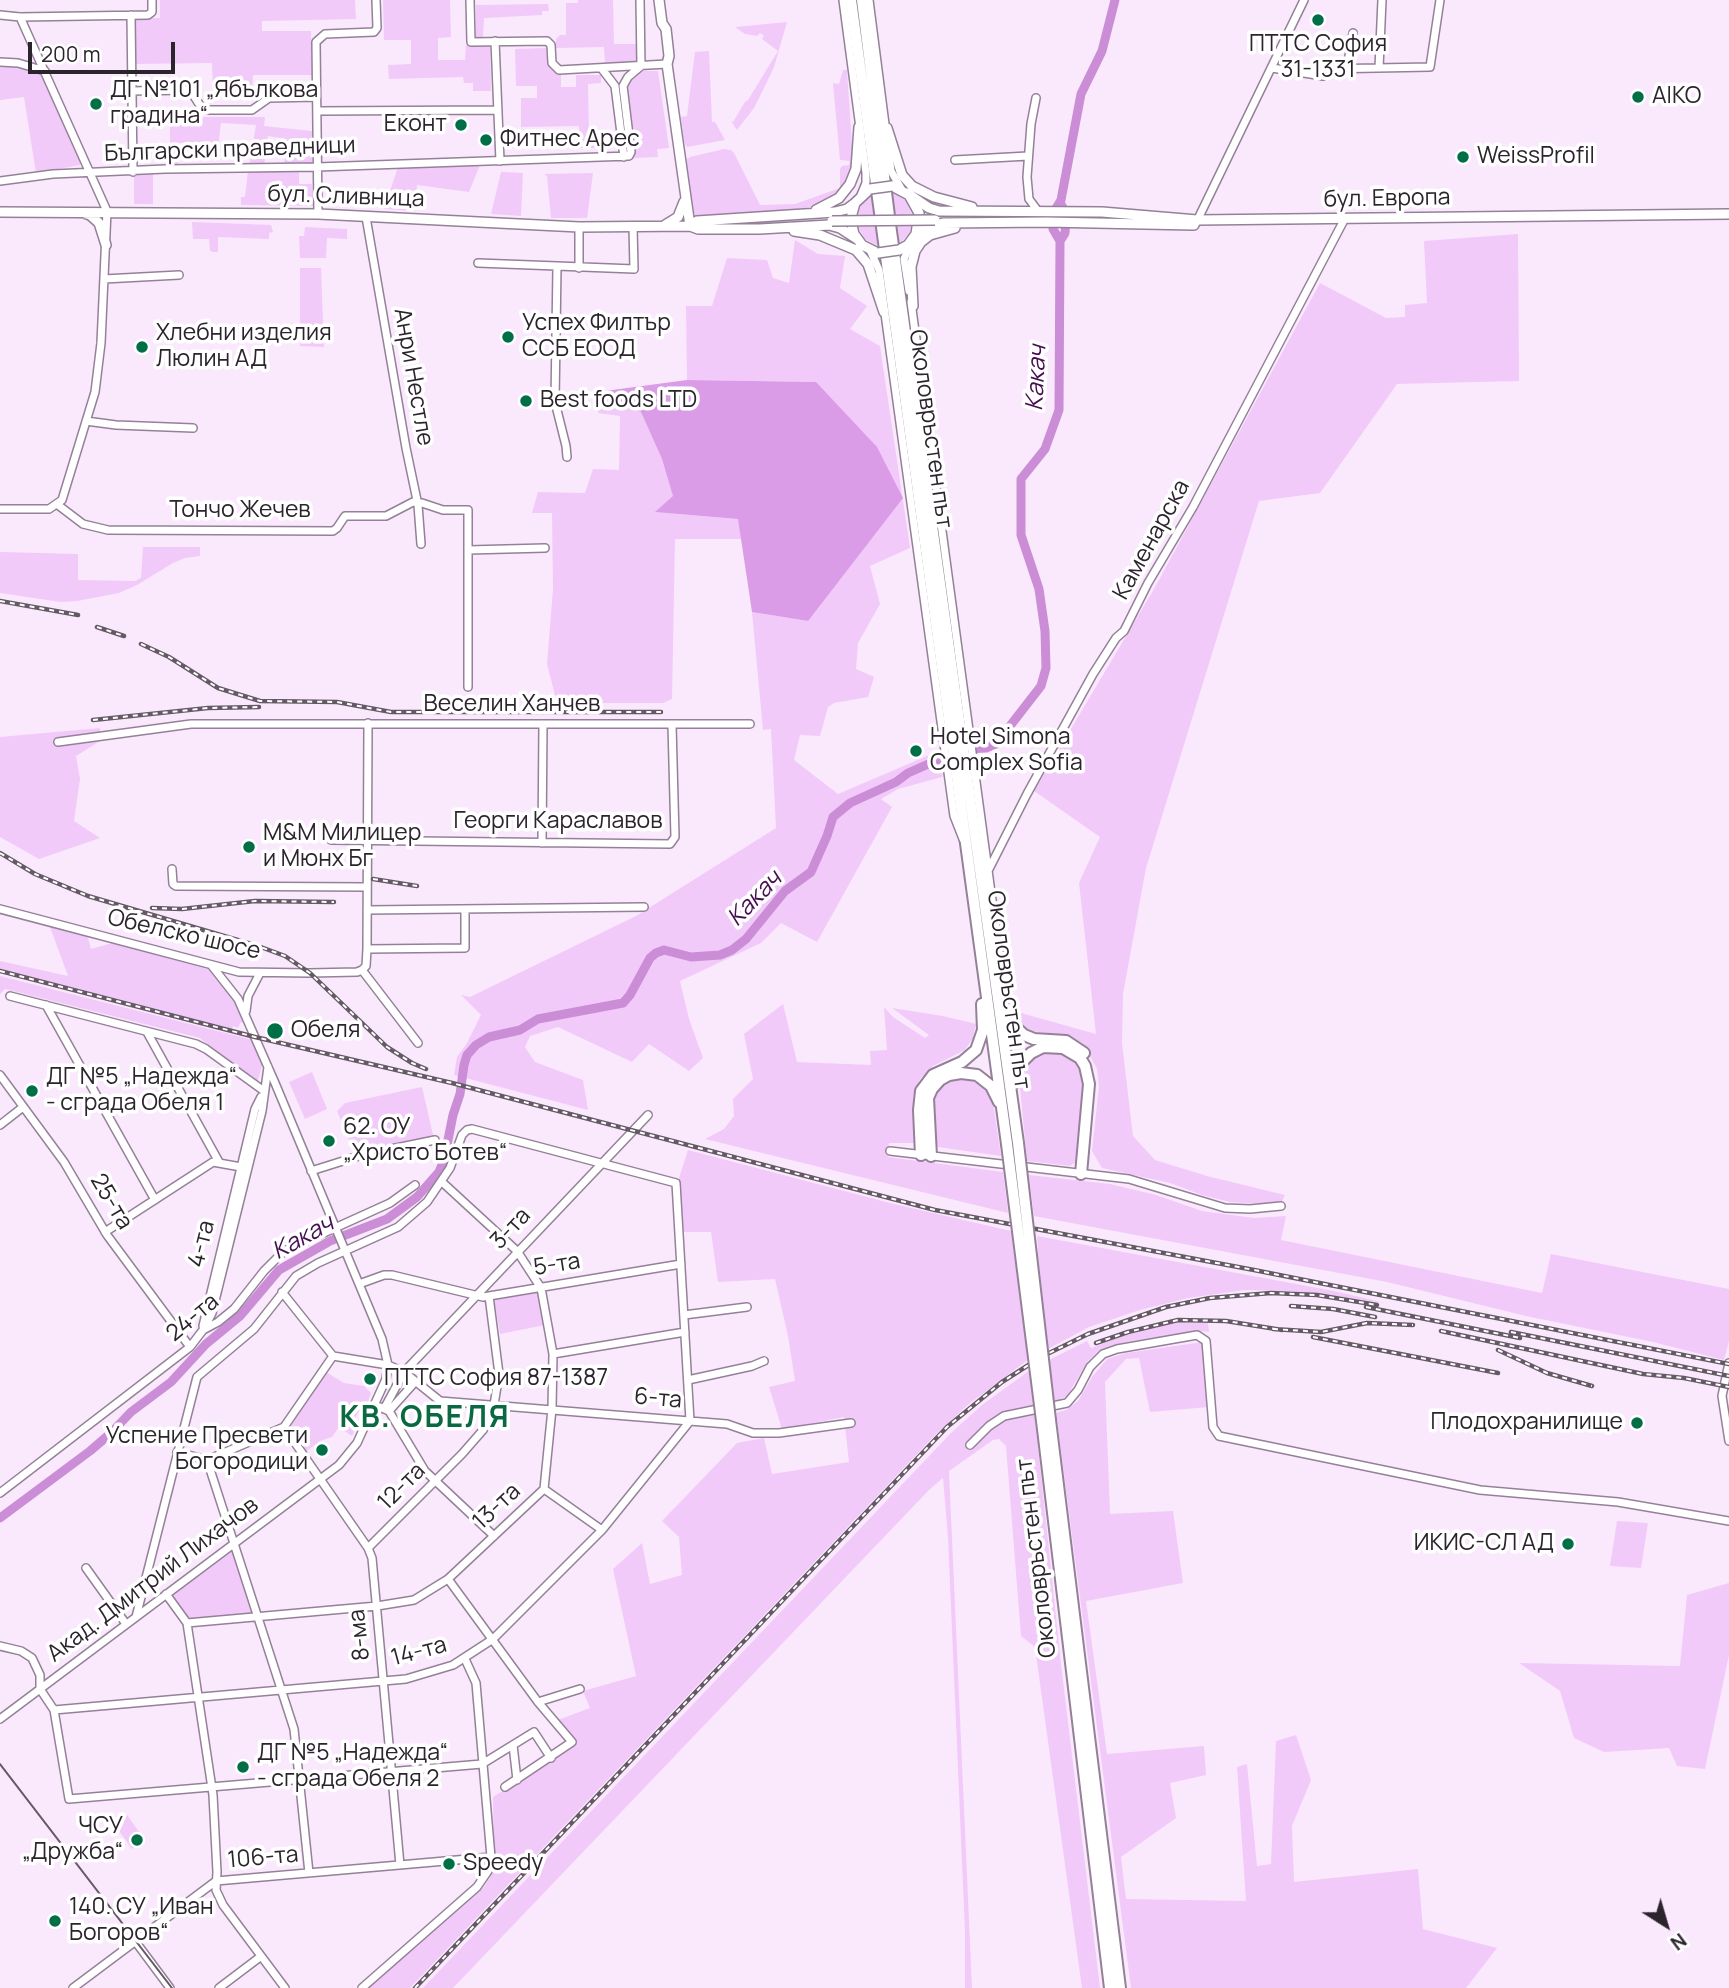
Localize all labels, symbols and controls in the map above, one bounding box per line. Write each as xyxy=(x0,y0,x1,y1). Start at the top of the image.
marker: ПТТС София 31-1331 xyxy=(1310,12,1326,28)
scale bar xyxy=(32,28,178,72)
place label: ПТТС София 31-1331 xyxy=(1249,31,1387,85)
text: 200 m xyxy=(41,40,101,68)
place label: ДГ №101 „Ябълкова градина“ xyxy=(110,77,318,131)
place label: AIKO xyxy=(1652,83,1701,111)
marker: AIKO xyxy=(1630,89,1646,105)
marker: ДГ №101 „Ябълкова градина“ xyxy=(88,96,104,112)
place label: Еконт xyxy=(384,111,447,139)
marker: Еконт xyxy=(453,117,469,133)
place label: Фитнес Арес xyxy=(500,126,640,154)
street label: Български праведници xyxy=(104,132,356,168)
marker: Фитнес Арес xyxy=(478,132,494,148)
place label: WeissProfil xyxy=(1477,143,1595,171)
marker: WeissProfil xyxy=(1455,149,1471,165)
street label: бул. Сливница xyxy=(267,180,425,214)
street label: бул. Европа xyxy=(1323,184,1451,214)
street label: Анри Нестле xyxy=(387,306,439,448)
place label: Успех Филтър ССБ ЕООД xyxy=(522,310,671,364)
place label: Хлебни изделия Люлин АД xyxy=(156,320,332,374)
street label: Околовръстен път xyxy=(902,328,958,530)
marker: Успех Филтър ССБ ЕООД xyxy=(500,329,516,345)
marker: Хлебни изделия Люлин АД xyxy=(134,339,150,355)
water label: Какач xyxy=(1021,344,1053,412)
place label: Best foods LTD xyxy=(540,387,697,415)
marker: Best foods LTD xyxy=(518,393,534,409)
street label: Каменарска xyxy=(1108,475,1196,605)
street label: Тончо Жечев xyxy=(169,497,311,525)
street label: Веселин Ханчев xyxy=(424,691,600,719)
place label: Hotel Simona Complex Sofia xyxy=(930,724,1083,778)
marker: Hotel Simona Complex Sofia xyxy=(908,743,924,759)
street label: Георги Караславов xyxy=(453,808,663,836)
place label: М&M Mилицер и Мюнх Бг xyxy=(263,820,421,874)
marker: М&M Mилицер и Мюнх Бг xyxy=(241,839,257,855)
water label: Какач xyxy=(722,865,788,933)
street label: Околовръстен път xyxy=(980,889,1036,1091)
street label: Обелско шосе xyxy=(105,904,263,966)
place label: Обеля xyxy=(291,1017,360,1045)
marker: Обеля xyxy=(265,1021,285,1041)
place label: ДГ №5 „Надежда“ - сграда Обеля 1 xyxy=(46,1064,237,1118)
marker: ДГ №5 „Надежда“ - сграда Обеля 1 xyxy=(24,1083,40,1099)
place label: 62. ОУ „Христо Ботев“ xyxy=(343,1114,507,1168)
marker: 62. ОУ „Христо Ботев“ xyxy=(321,1133,337,1149)
street label: 25-та xyxy=(84,1169,138,1235)
street label: 3-та xyxy=(485,1203,537,1255)
water label: Какач xyxy=(267,1209,339,1267)
street label: 4-та xyxy=(183,1218,221,1270)
street label: 5-та xyxy=(532,1248,582,1282)
street label: 24-та xyxy=(161,1288,225,1348)
place label: ПТТС София 87-1387 xyxy=(384,1365,608,1393)
marker: ПТТС София 87-1387 xyxy=(362,1371,378,1387)
street label: 6-та xyxy=(633,1383,683,1415)
district label: КВ. ОБЕЛЯ xyxy=(341,1401,509,1437)
place label: Плодохранилище xyxy=(1430,1409,1623,1437)
marker: Плодохранилище xyxy=(1629,1415,1645,1431)
place label: Успение Пресвети Богородици xyxy=(105,1423,308,1477)
marker: Успение Пресвети Богородици xyxy=(314,1442,330,1458)
street label: Околовръстен път xyxy=(1011,1457,1063,1659)
street label: 12-та xyxy=(373,1458,431,1516)
street label: 13-та xyxy=(467,1478,527,1536)
street label: Акад. Дмитрий Лихачов xyxy=(42,1492,264,1668)
place label: ИКИС-СЛ АД xyxy=(1414,1530,1554,1558)
marker: ИКИС-СЛ АД xyxy=(1560,1536,1576,1552)
street label: 8-ма xyxy=(344,1608,376,1662)
street label: 14-та xyxy=(388,1631,450,1673)
place label: ДГ №5 „Надежда“ - сграда Обеля 2 xyxy=(257,1740,448,1794)
marker: ДГ №5 „Надежда“ - сграда Обеля 2 xyxy=(235,1759,251,1775)
place label: ЧСУ „Дружба“ xyxy=(22,1813,123,1867)
marker: ЧСУ „Дружба“ xyxy=(129,1832,145,1848)
street label: 106-та xyxy=(226,1841,300,1875)
place label: Speedy xyxy=(463,1850,543,1878)
marker: Speedy xyxy=(441,1856,457,1872)
north arrow xyxy=(1631,1890,1701,1960)
place label: 140. СУ „Иван Богоров“ xyxy=(69,1894,214,1948)
marker: 140. СУ „Иван Богоров“ xyxy=(47,1913,63,1929)
text: N xyxy=(1665,1927,1692,1956)

